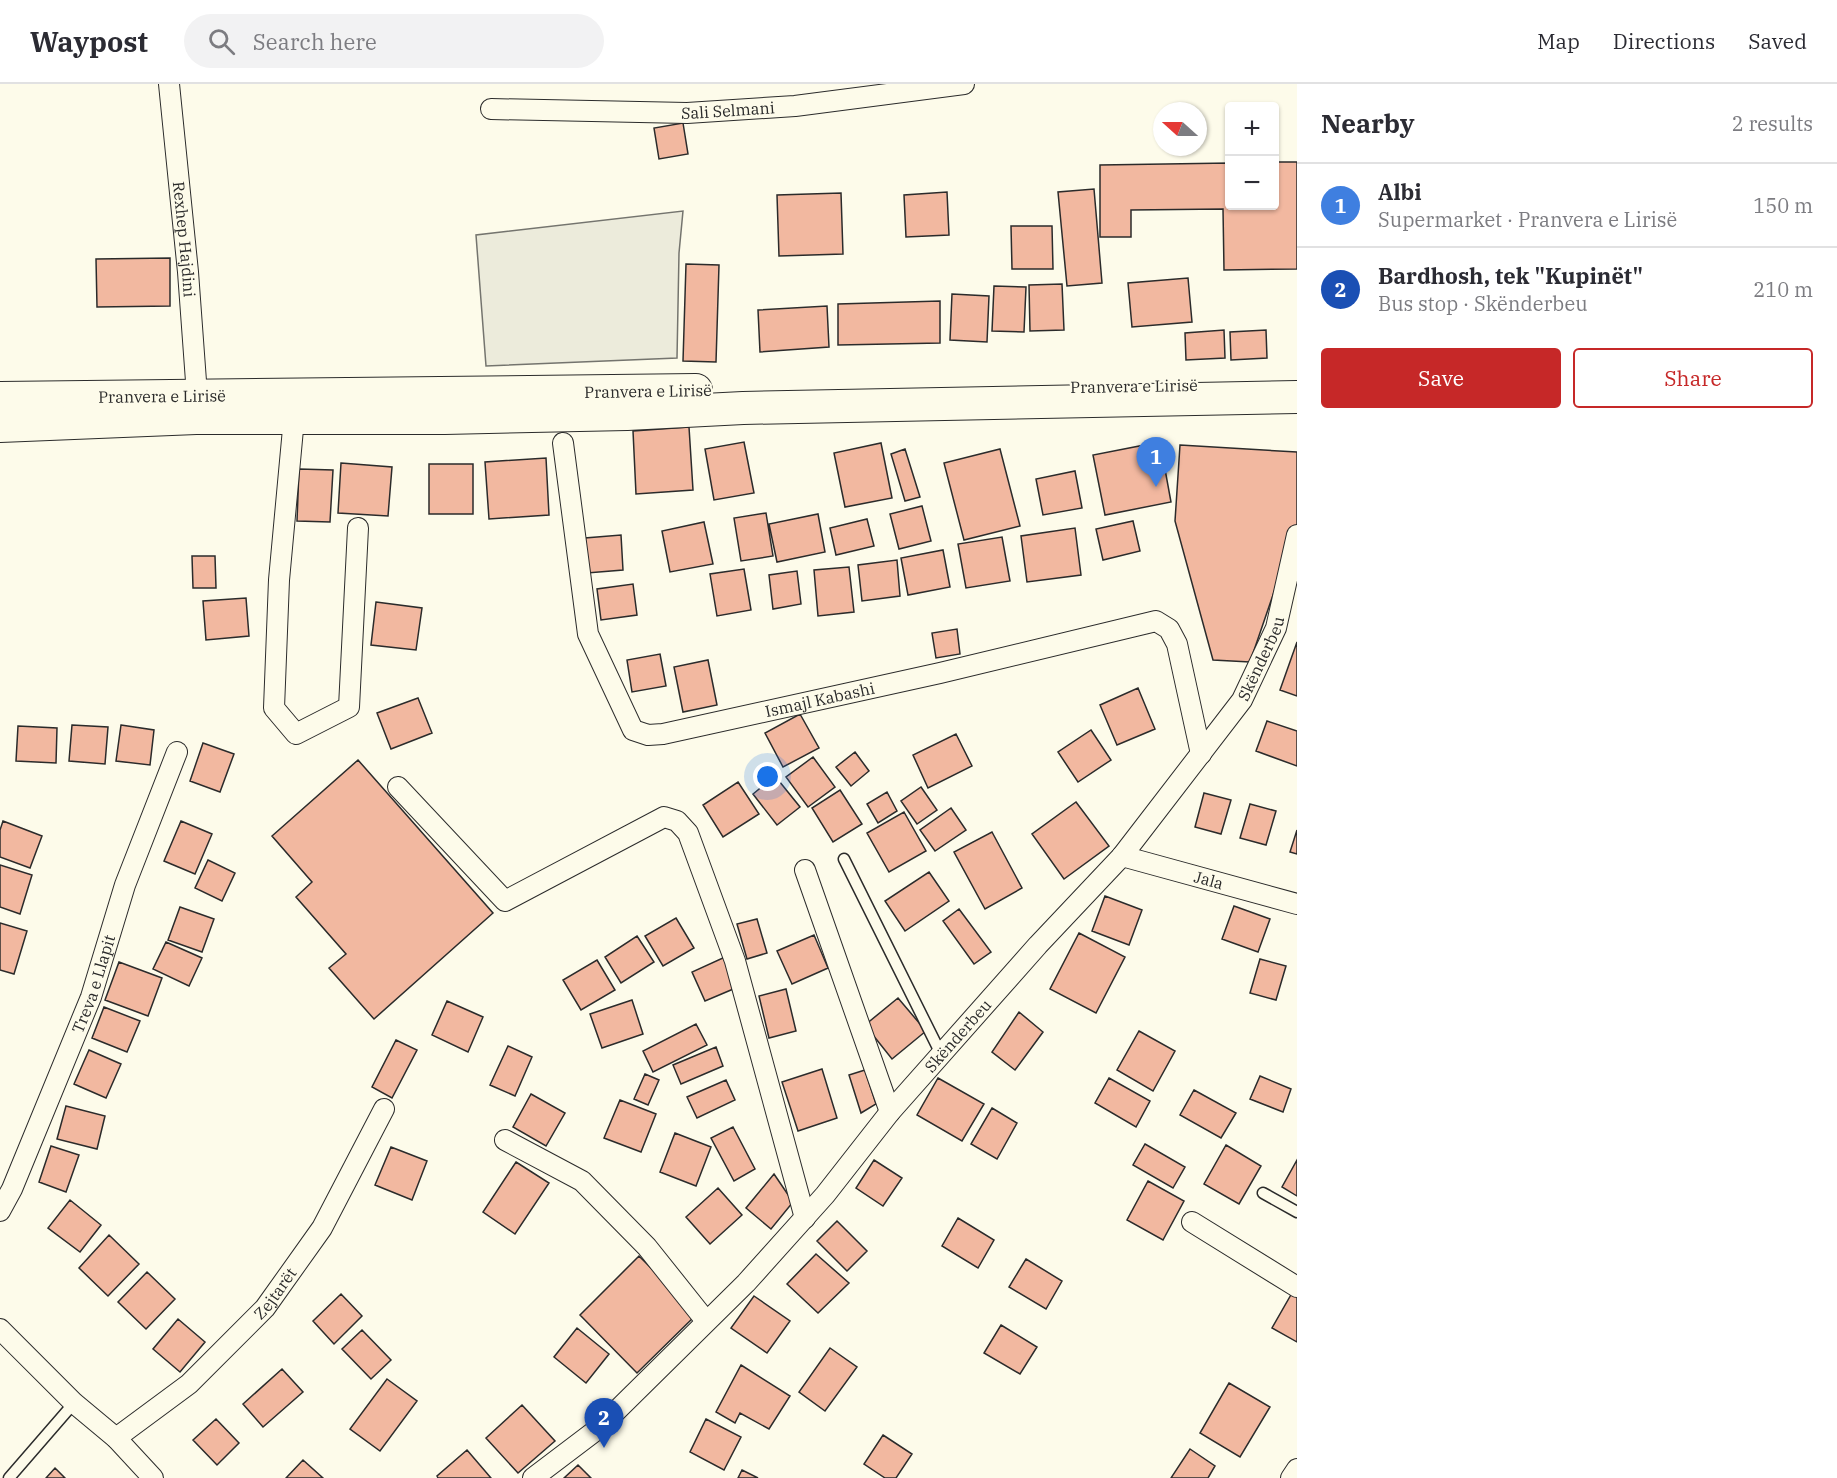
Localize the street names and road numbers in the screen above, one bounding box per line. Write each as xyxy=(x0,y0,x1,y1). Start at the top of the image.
street label: Sali Selmani xyxy=(681,97,775,123)
street label: Rexhep Hajdini xyxy=(169,180,200,298)
street label: Pranvera e Lirisë xyxy=(1070,375,1198,397)
street label: Pranvera e Lirisë xyxy=(584,380,712,402)
street label: Pranvera e Lirisë xyxy=(98,385,226,407)
street label: Skënderbeu xyxy=(1233,614,1288,704)
street label: Ismajl Kabashi xyxy=(763,678,876,721)
street label: Jala xyxy=(1192,866,1226,893)
street label: Treva e Llapit xyxy=(67,932,119,1036)
street label: Skënderbeu xyxy=(920,995,995,1076)
street label: Zejtarët xyxy=(249,1263,301,1324)

